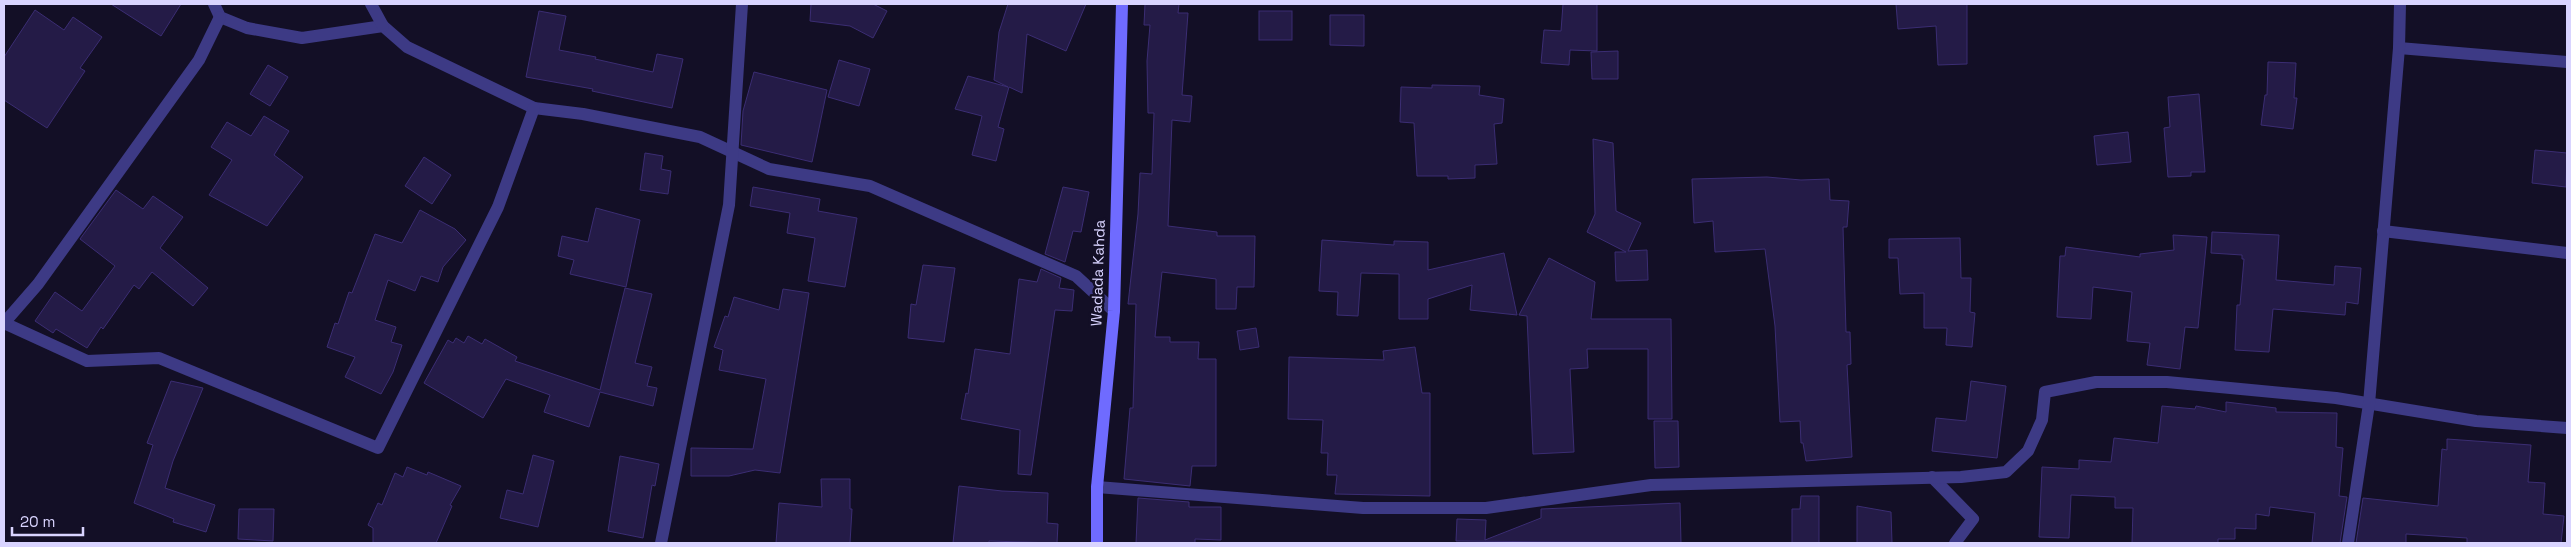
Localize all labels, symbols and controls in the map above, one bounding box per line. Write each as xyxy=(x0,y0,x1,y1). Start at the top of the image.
street label: Wadada Kahda xyxy=(1086,219,1109,327)
scale bar xyxy=(12,504,84,536)
text: 20 m xyxy=(20,512,55,531)

